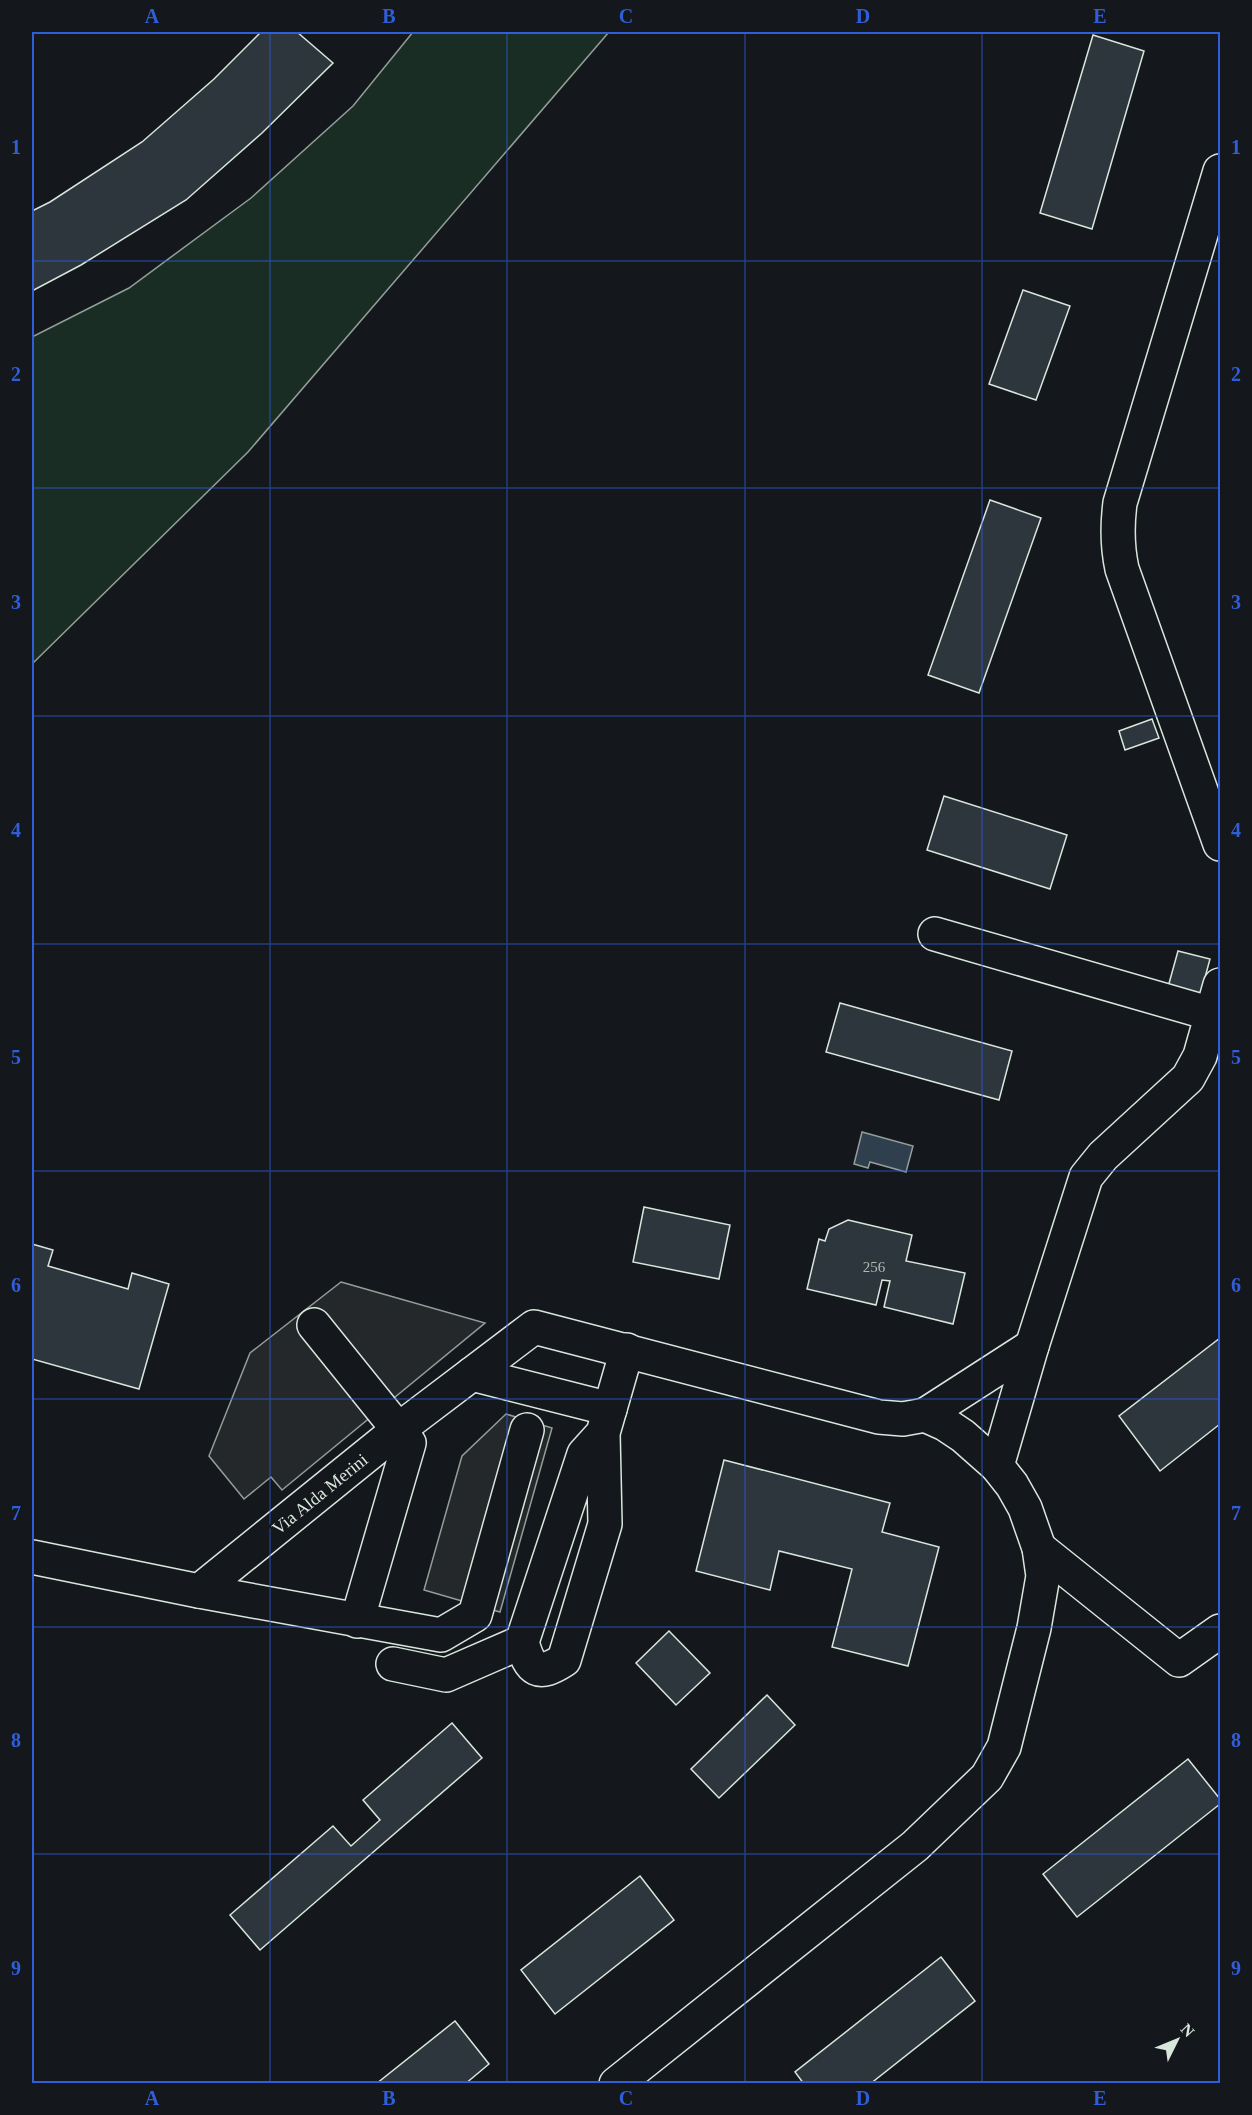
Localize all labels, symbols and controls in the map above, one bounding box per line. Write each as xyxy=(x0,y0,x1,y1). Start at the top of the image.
text: A xyxy=(145,5,160,27)
text: B xyxy=(382,5,396,27)
text: C xyxy=(619,5,633,27)
text: D xyxy=(856,5,870,27)
text: E xyxy=(1093,5,1107,27)
text: 1 xyxy=(11,136,21,158)
text: 1 xyxy=(1231,136,1241,158)
text: 2 xyxy=(11,363,21,385)
text: 2 xyxy=(1231,363,1241,385)
text: 3 xyxy=(11,591,21,613)
text: 3 xyxy=(1231,591,1241,613)
text: 4 xyxy=(11,819,21,841)
text: 4 xyxy=(1231,819,1241,841)
text: 5 xyxy=(11,1046,21,1068)
text: 5 xyxy=(1231,1046,1241,1068)
house number: 256 xyxy=(863,1259,886,1275)
text: 6 xyxy=(11,1274,21,1296)
text: 6 xyxy=(1231,1274,1241,1296)
street label: Via Alda Merini xyxy=(268,1449,372,1539)
text: 7 xyxy=(11,1502,21,1524)
text: 7 xyxy=(1231,1502,1241,1524)
text: 8 xyxy=(11,1729,21,1751)
text: 8 xyxy=(1231,1729,1241,1751)
text: 9 xyxy=(11,1957,21,1979)
text: 9 xyxy=(1231,1957,1241,1979)
north arrow xyxy=(1147,2010,1207,2070)
text: N xyxy=(1177,2020,1198,2040)
text: A xyxy=(145,2087,160,2109)
text: B xyxy=(382,2087,396,2109)
text: C xyxy=(619,2087,633,2109)
text: D xyxy=(856,2087,870,2109)
text: E xyxy=(1093,2087,1107,2109)

